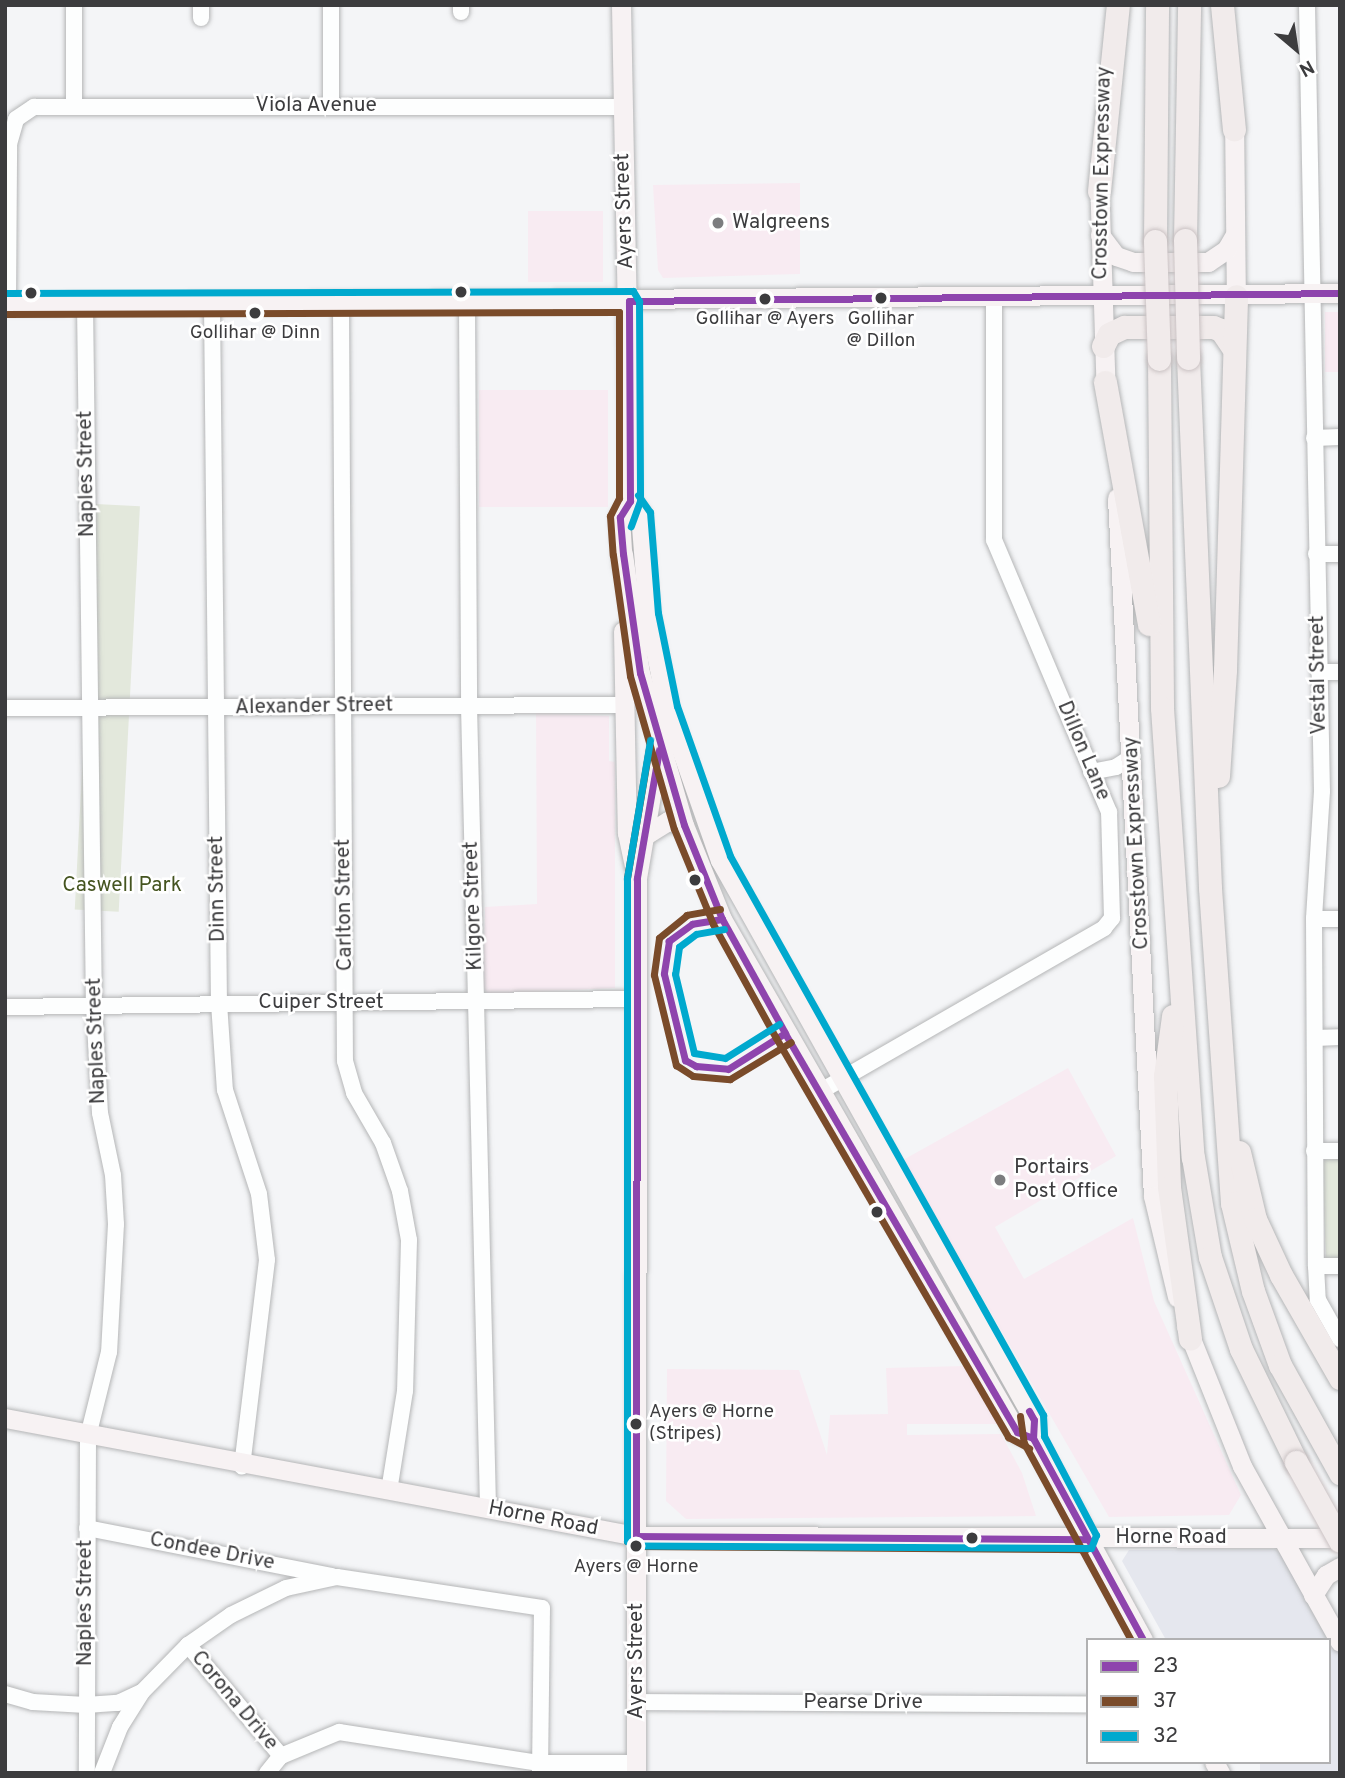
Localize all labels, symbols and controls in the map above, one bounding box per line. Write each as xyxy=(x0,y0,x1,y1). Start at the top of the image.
north arrow xyxy=(1261,14,1331,84)
text: N xyxy=(1294,54,1318,81)
street label: Crosstown Expressway xyxy=(1089,66,1117,280)
street label: Viola Avenue xyxy=(255,93,377,119)
street label: Ayers Street xyxy=(610,152,640,270)
place label: Walgreens xyxy=(732,210,830,236)
marker: Walgreens xyxy=(710,215,726,231)
unlabelled marker xyxy=(454,285,468,299)
unlabelled marker xyxy=(24,286,38,300)
marker: Gollihar @ Dillon xyxy=(874,291,888,305)
marker: Gollihar @ Ayers xyxy=(758,292,772,306)
marker: Gollihar @ Dinn xyxy=(248,306,262,320)
place label: Gollihar @ Ayers xyxy=(695,309,835,331)
place label: Gollihar @ Dillon xyxy=(847,309,915,353)
place label: Gollihar @ Dinn xyxy=(190,323,320,345)
street label: Naples Street xyxy=(73,410,101,538)
street label: Vestal Street xyxy=(1305,615,1333,735)
street label: Alexander Street xyxy=(235,693,393,721)
street label: Dillon Lane xyxy=(1051,698,1115,804)
street label: Crosstown Expressway xyxy=(1119,736,1155,950)
street label: Dinn Street xyxy=(204,836,232,942)
street label: Carlton Street xyxy=(331,839,359,971)
street label: Kilgore Street xyxy=(459,841,489,971)
park label: Caswell Park xyxy=(62,873,182,899)
unlabelled marker xyxy=(688,873,702,887)
street label: Naples Street xyxy=(82,977,112,1105)
street label: Cuiper Street xyxy=(258,990,384,1016)
place label: Portairs Post Office xyxy=(1014,1155,1118,1205)
marker: Portairs Post Office xyxy=(992,1172,1008,1188)
unlabelled marker xyxy=(870,1205,884,1219)
place label: Ayers @ Horne (Stripes) xyxy=(649,1402,774,1446)
marker: Ayers @ Horne (Stripes) xyxy=(629,1417,643,1431)
street label: Horne Road xyxy=(486,1496,600,1542)
street label: Horne Road xyxy=(1115,1525,1227,1551)
street label: Condee Drive xyxy=(147,1528,277,1576)
unlabelled marker xyxy=(965,1531,979,1545)
marker: Ayers @ Horne xyxy=(629,1539,643,1553)
street label: Naples Street xyxy=(73,1540,99,1666)
place label: Ayers @ Horne xyxy=(573,1557,699,1579)
street label: Ayers Street xyxy=(624,1603,650,1719)
legend xyxy=(1086,1638,1331,1764)
street label: Corona Drive xyxy=(185,1646,283,1756)
text: 23 xyxy=(1153,1653,1179,1680)
text: 37 xyxy=(1153,1688,1176,1715)
street label: Pearse Drive xyxy=(803,1690,923,1716)
text: 32 xyxy=(1153,1723,1178,1750)

